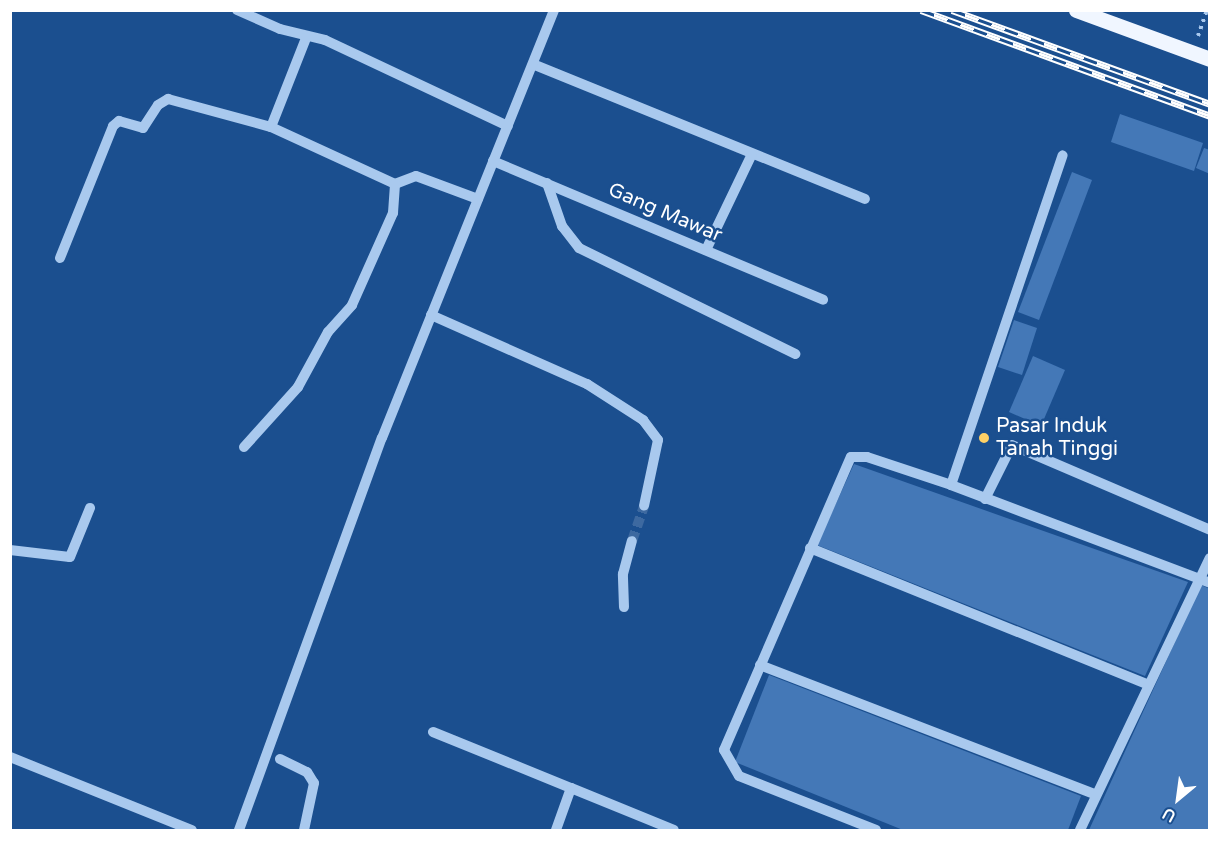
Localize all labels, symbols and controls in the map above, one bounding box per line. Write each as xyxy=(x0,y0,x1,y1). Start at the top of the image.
street label: Gang Mawar xyxy=(604,178,726,248)
place label: Pasar Induk Tanah Tinggi xyxy=(996,414,1118,461)
marker: Pasar Induk Tanah Tinggi xyxy=(977,431,991,445)
north arrow xyxy=(1148,769,1208,829)
text: U xyxy=(1159,803,1179,826)

